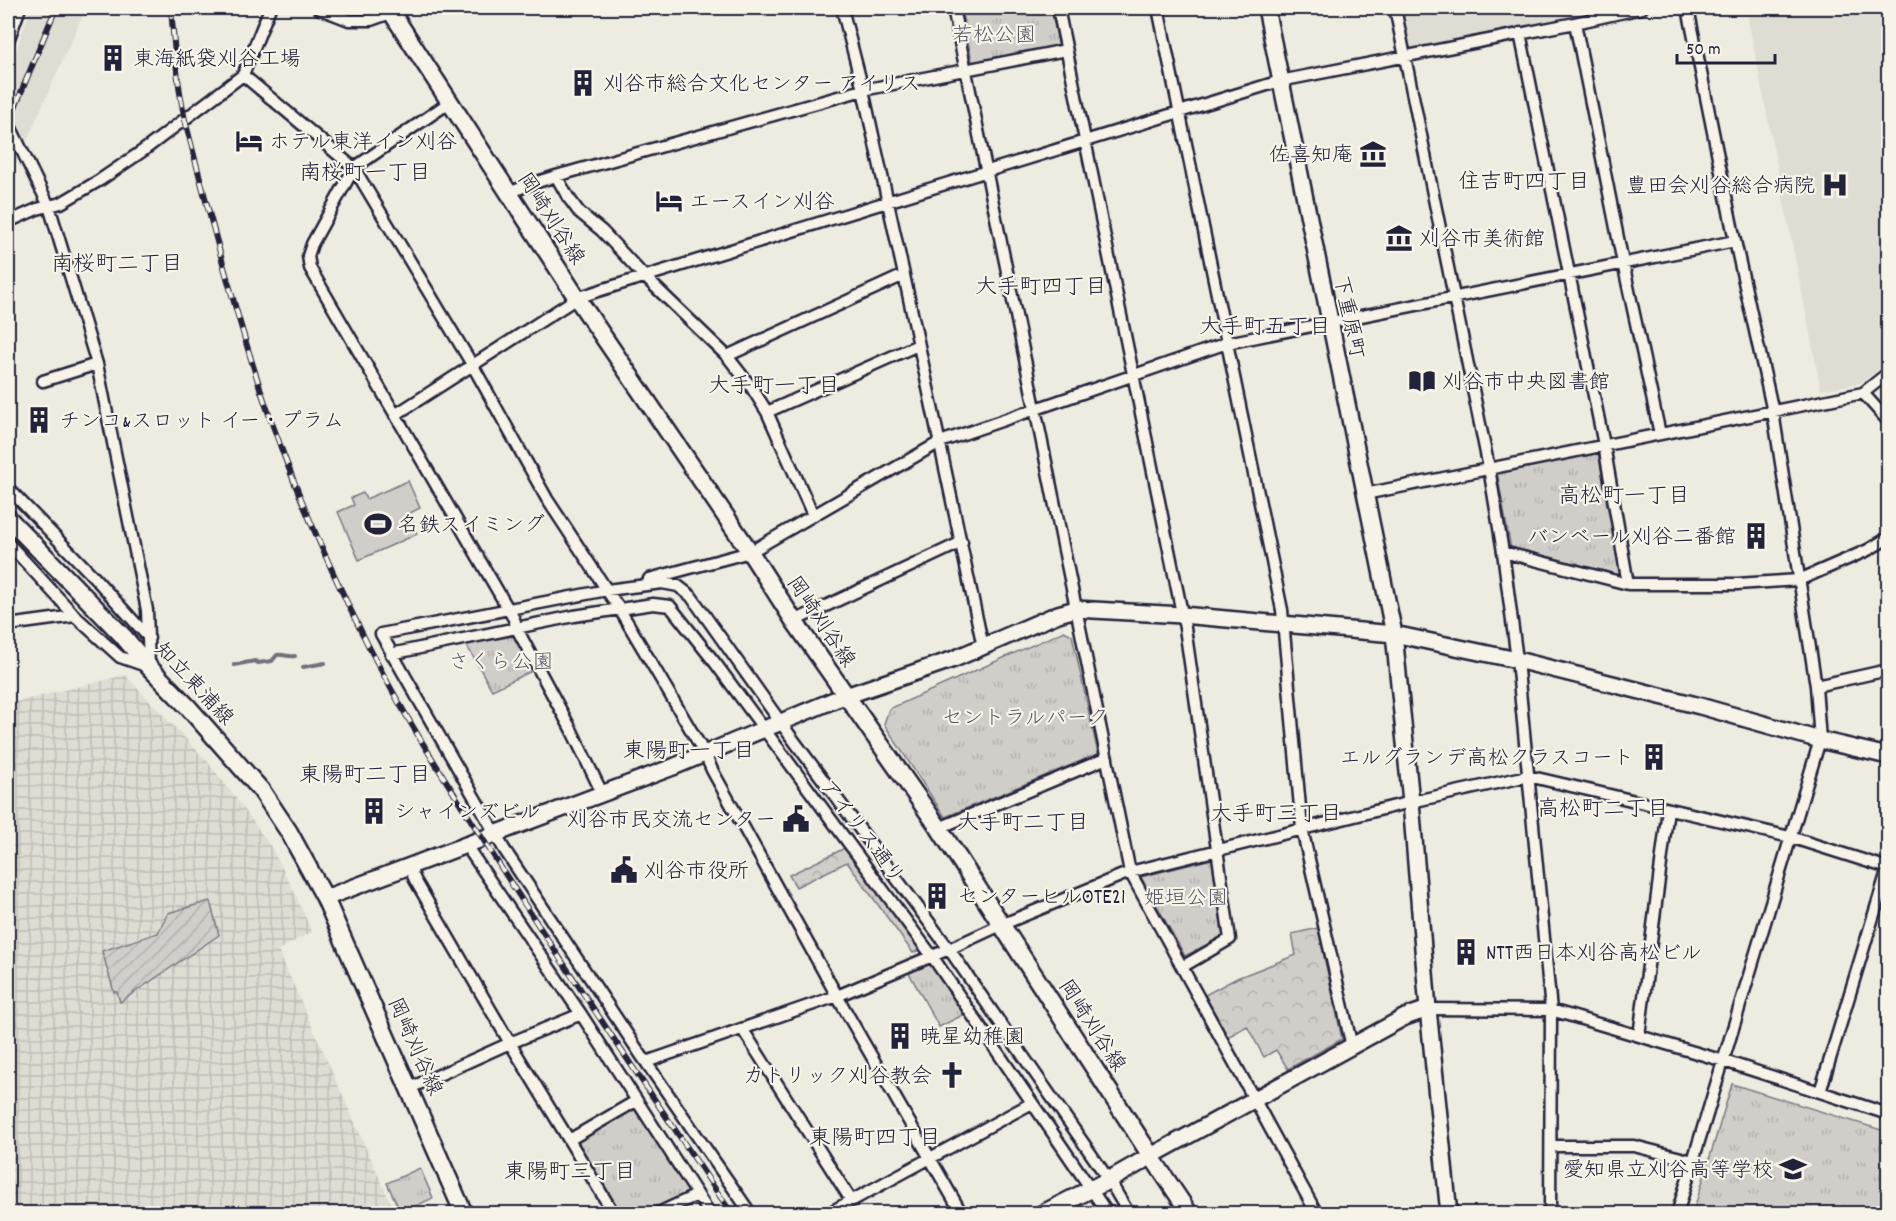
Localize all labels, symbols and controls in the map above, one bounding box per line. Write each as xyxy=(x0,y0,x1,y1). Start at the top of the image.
park label: 若松公園 xyxy=(952,22,1036,52)
scale bar xyxy=(1677,27,1774,65)
text: 50 m xyxy=(1686,38,1721,63)
building icon: 東海紙袋刈谷工場 xyxy=(98,43,128,73)
place label: 東海紙袋刈谷工場 xyxy=(133,46,301,76)
building icon: 刈谷市総合文化センター アイリス xyxy=(568,68,598,98)
place label: 刈谷市総合文化センター アイリス xyxy=(603,71,921,101)
hotel icon: ホテル東洋イン刈谷 xyxy=(234,126,264,156)
place label: ホテル東洋イン刈谷 xyxy=(269,129,457,159)
museum icon: 佐喜知庵 xyxy=(1358,139,1388,169)
place label: 佐喜知庵 xyxy=(1269,142,1353,172)
district label: 南桜町一丁目 xyxy=(299,159,431,190)
street label: 岡崎刈谷線 xyxy=(508,167,591,272)
district label: 住吉町四丁目 xyxy=(1458,168,1590,199)
hospital icon: 豊田会刈谷総合病院 xyxy=(1820,170,1850,200)
place label: 豊田会刈谷総合病院 xyxy=(1626,173,1815,203)
hotel icon: エースイン刈谷 xyxy=(654,186,684,216)
place label: エースイン刈谷 xyxy=(689,189,835,219)
museum icon: 刈谷市美術館 xyxy=(1384,223,1414,253)
place label: 刈谷市美術館 xyxy=(1419,226,1545,256)
district label: 南桜町二丁目 xyxy=(51,250,183,281)
district label: 大手町四丁目 xyxy=(975,273,1107,304)
street label: 下重原町 xyxy=(1324,273,1370,362)
district label: 大手町五丁目 xyxy=(1199,313,1331,344)
library icon: 刈谷市中央図書館 xyxy=(1407,366,1437,396)
place label: 刈谷市中央図書館 xyxy=(1442,369,1610,399)
district label: 大手町一丁目 xyxy=(708,372,840,403)
building icon: チンコ&スロット イー・プラム xyxy=(24,405,54,435)
place label: チンコ&スロット イー・プラム xyxy=(59,408,344,438)
district label: 高松町一丁目 xyxy=(1558,482,1690,513)
sports icon: 名鉄スイミング xyxy=(363,509,393,539)
place label: 名鉄スイミング xyxy=(398,512,545,542)
building icon: バンベール刈谷二番館 xyxy=(1741,521,1771,551)
place label: バンベール刈谷二番館 xyxy=(1527,524,1736,554)
street label: 岡崎刈谷線 xyxy=(778,571,861,675)
street label: 知立東浦線 xyxy=(146,636,240,734)
park label: さくら公園 xyxy=(449,649,554,679)
park label: セントラルパーク xyxy=(941,705,1109,735)
district label: 東陽町一丁目 xyxy=(623,737,755,768)
building icon: エルグランデ高松クラスコート xyxy=(1639,742,1669,772)
place label: エルグランデ高松クラスコート xyxy=(1340,745,1634,775)
district label: 東陽町二丁目 xyxy=(299,761,431,792)
street label: アイリス通り xyxy=(811,774,910,892)
district label: 高松町二丁目 xyxy=(1537,795,1669,826)
building icon: シャインズビル xyxy=(359,796,389,826)
place label: シャインズビル xyxy=(394,799,541,829)
district label: 大手町三丁目 xyxy=(1210,800,1342,831)
public building icon: 刈谷市民交流センター xyxy=(781,804,811,834)
place label: 刈谷市民交流センター xyxy=(567,807,776,837)
district label: 大手町二丁目 xyxy=(957,809,1089,840)
public building icon: 刈谷市役所 xyxy=(609,855,639,885)
place label: 刈谷市役所 xyxy=(644,858,749,888)
building icon: センターヒルOTE21 xyxy=(922,881,952,911)
place label: センターヒルOTE21 xyxy=(957,884,1126,914)
park label: 姫垣公園 xyxy=(1144,885,1228,915)
building icon: NTT西日本刈谷高松ビル xyxy=(1451,937,1481,967)
place label: NTT西日本刈谷高松ビル xyxy=(1486,940,1702,970)
street label: 岡崎刈谷線 xyxy=(1049,974,1132,1079)
street label: 岡崎刈谷線 xyxy=(378,993,448,1101)
building icon: 暁星幼稚園 xyxy=(885,1021,915,1051)
place label: 暁星幼稚園 xyxy=(920,1024,1025,1054)
church icon: カトリック刈谷教会 xyxy=(937,1060,967,1090)
place label: カトリック刈谷教会 xyxy=(743,1063,932,1093)
district label: 東陽町四丁目 xyxy=(809,1124,941,1155)
school or university icon: 愛知県立刈谷高等学校 xyxy=(1778,1154,1808,1184)
place label: 愛知県立刈谷高等学校 xyxy=(1563,1157,1773,1187)
district label: 東陽町三丁目 xyxy=(504,1158,636,1189)

